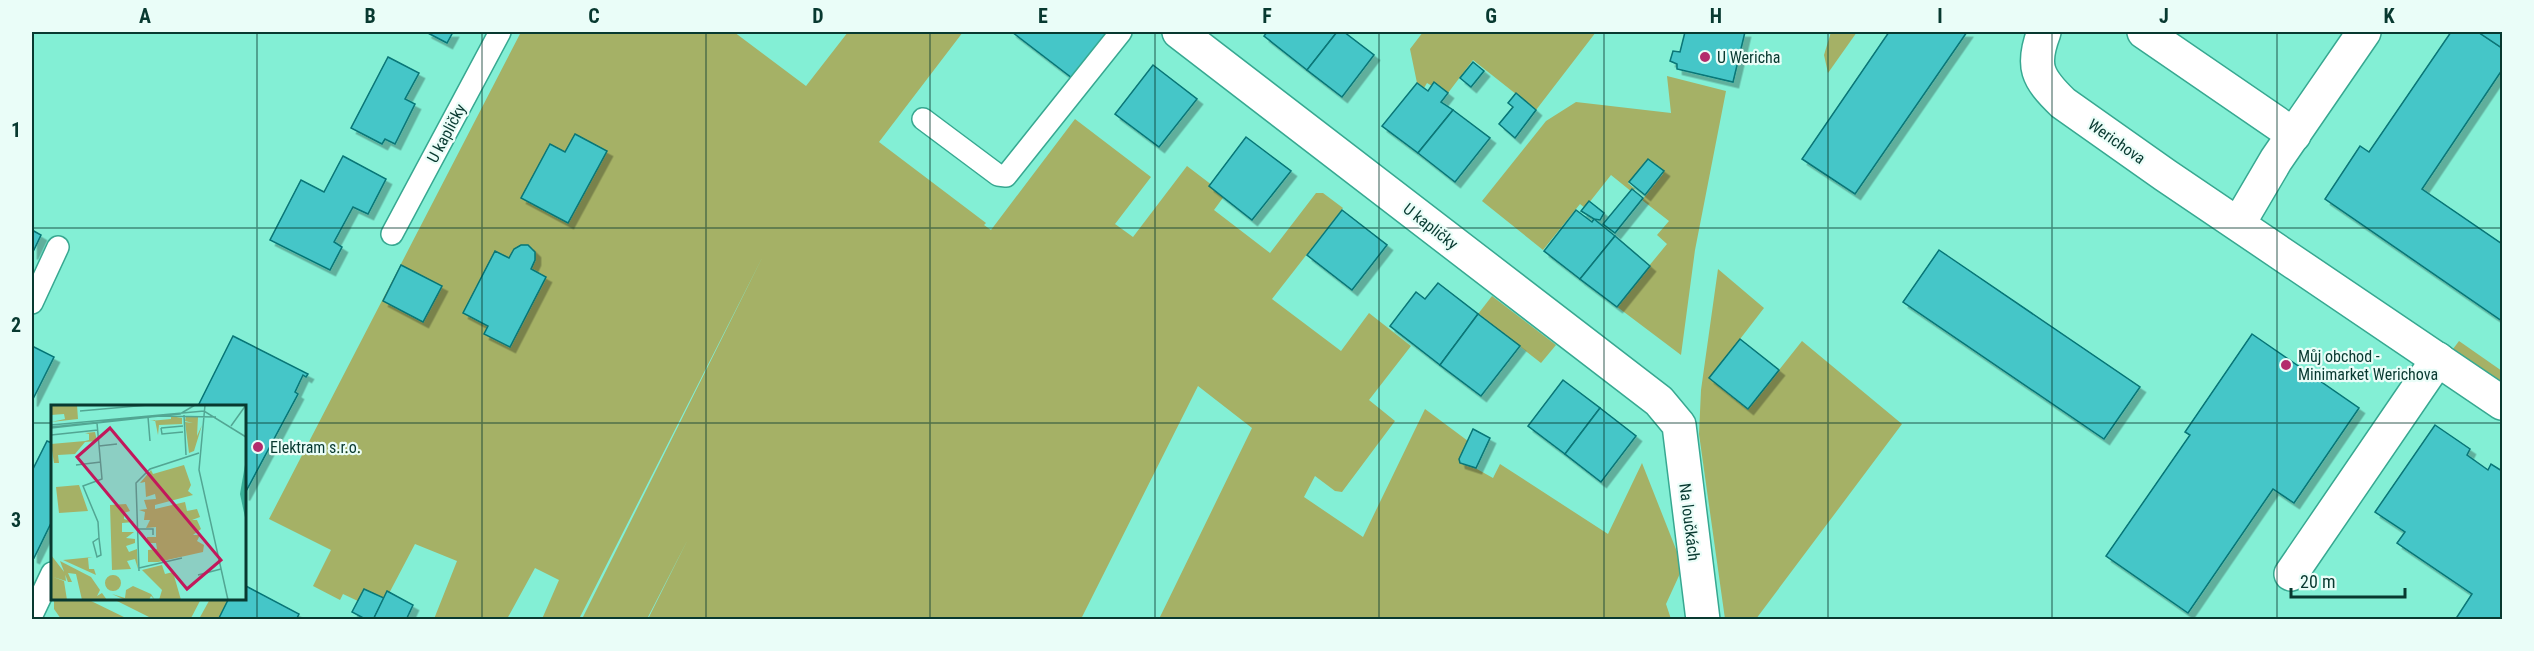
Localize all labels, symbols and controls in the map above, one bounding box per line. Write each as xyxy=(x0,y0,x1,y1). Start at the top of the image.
text: A xyxy=(139,4,151,28)
text: B xyxy=(364,4,376,28)
text: C xyxy=(588,4,600,28)
text: D xyxy=(812,4,824,28)
text: E xyxy=(1038,4,1048,28)
text: F xyxy=(1262,4,1272,28)
text: G xyxy=(1485,4,1497,28)
text: H xyxy=(1710,4,1722,28)
text: I xyxy=(1937,4,1943,28)
text: J xyxy=(2159,4,2169,28)
text: K xyxy=(2383,4,2395,28)
place label: U Wericha xyxy=(1717,48,1780,67)
marker: U Wericha xyxy=(1698,50,1712,64)
street label: U kapličky xyxy=(423,100,470,166)
street label: Werichova xyxy=(2084,115,2149,168)
text: 1 xyxy=(11,118,21,142)
street label: U kapličky xyxy=(1400,199,1462,254)
text: 2 xyxy=(11,313,21,337)
place label: Můj obchod - Minimarket Werichova xyxy=(2298,347,2438,384)
marker: Můj obchod - Minimarket Werichova xyxy=(2279,358,2293,372)
inset map xyxy=(51,405,246,600)
place label: Elektram s.r.o. xyxy=(270,438,361,457)
marker: Elektram s.r.o. xyxy=(251,440,265,454)
street label: Na loučkách xyxy=(1675,482,1704,562)
text: 3 xyxy=(11,508,21,532)
scale bar xyxy=(2291,561,2405,599)
text: 20 m xyxy=(2300,571,2335,592)

